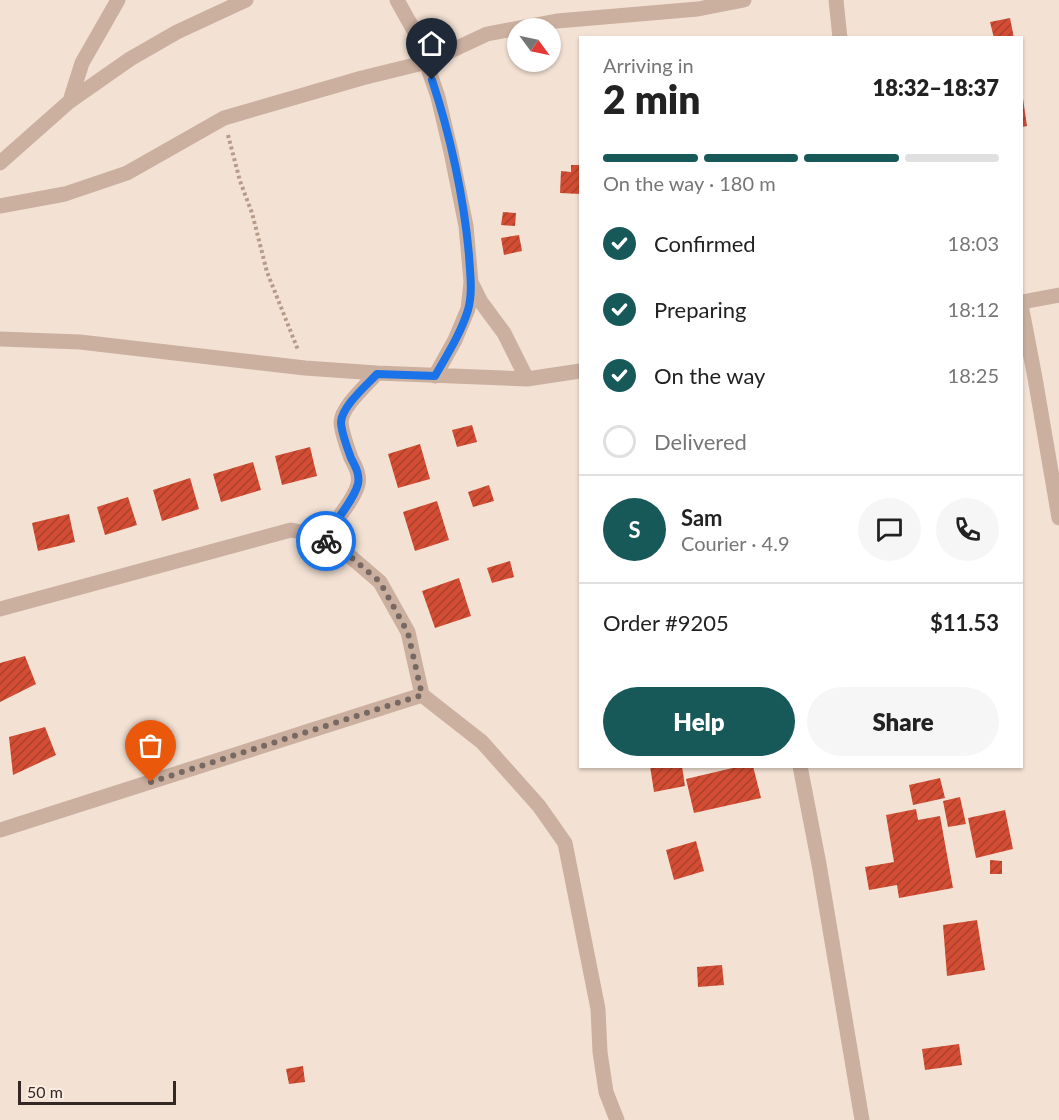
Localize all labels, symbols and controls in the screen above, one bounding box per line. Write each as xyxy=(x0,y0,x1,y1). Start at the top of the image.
pin xyxy=(406,18,457,80)
north arrow xyxy=(507,18,561,72)
map controls xyxy=(507,18,561,72)
icon: home xyxy=(415,27,448,60)
text: Arriving in xyxy=(603,53,694,77)
text: 18:32–18:37 xyxy=(873,74,999,101)
text: 2 min xyxy=(603,76,700,122)
text: On the way · 180 m xyxy=(603,171,776,195)
icon: check xyxy=(603,227,636,260)
text: Confirmed xyxy=(654,230,756,257)
text: 18:03 xyxy=(948,231,999,255)
icon: check xyxy=(603,293,636,326)
text: Preparing xyxy=(654,296,746,323)
text: 18:12 xyxy=(948,297,999,321)
icon: check xyxy=(603,359,636,392)
text: On the way xyxy=(654,362,765,389)
text: 18:25 xyxy=(948,363,999,387)
text: Delivered xyxy=(654,428,747,455)
button: chat xyxy=(858,498,921,561)
button: phone xyxy=(936,498,999,561)
text: Sam xyxy=(681,504,723,531)
courier xyxy=(296,511,356,571)
text: S xyxy=(628,516,641,543)
icon: bike xyxy=(310,525,343,558)
text: Courier · 4.9 xyxy=(681,531,790,555)
text: Order #9205 xyxy=(603,609,729,636)
text: $11.53 xyxy=(930,609,999,636)
button: Help xyxy=(603,687,795,756)
button: Share xyxy=(807,687,999,756)
pin xyxy=(125,720,176,782)
icon: bag xyxy=(134,729,167,762)
scale bar xyxy=(18,1078,176,1106)
text: 50 m xyxy=(27,1082,63,1101)

